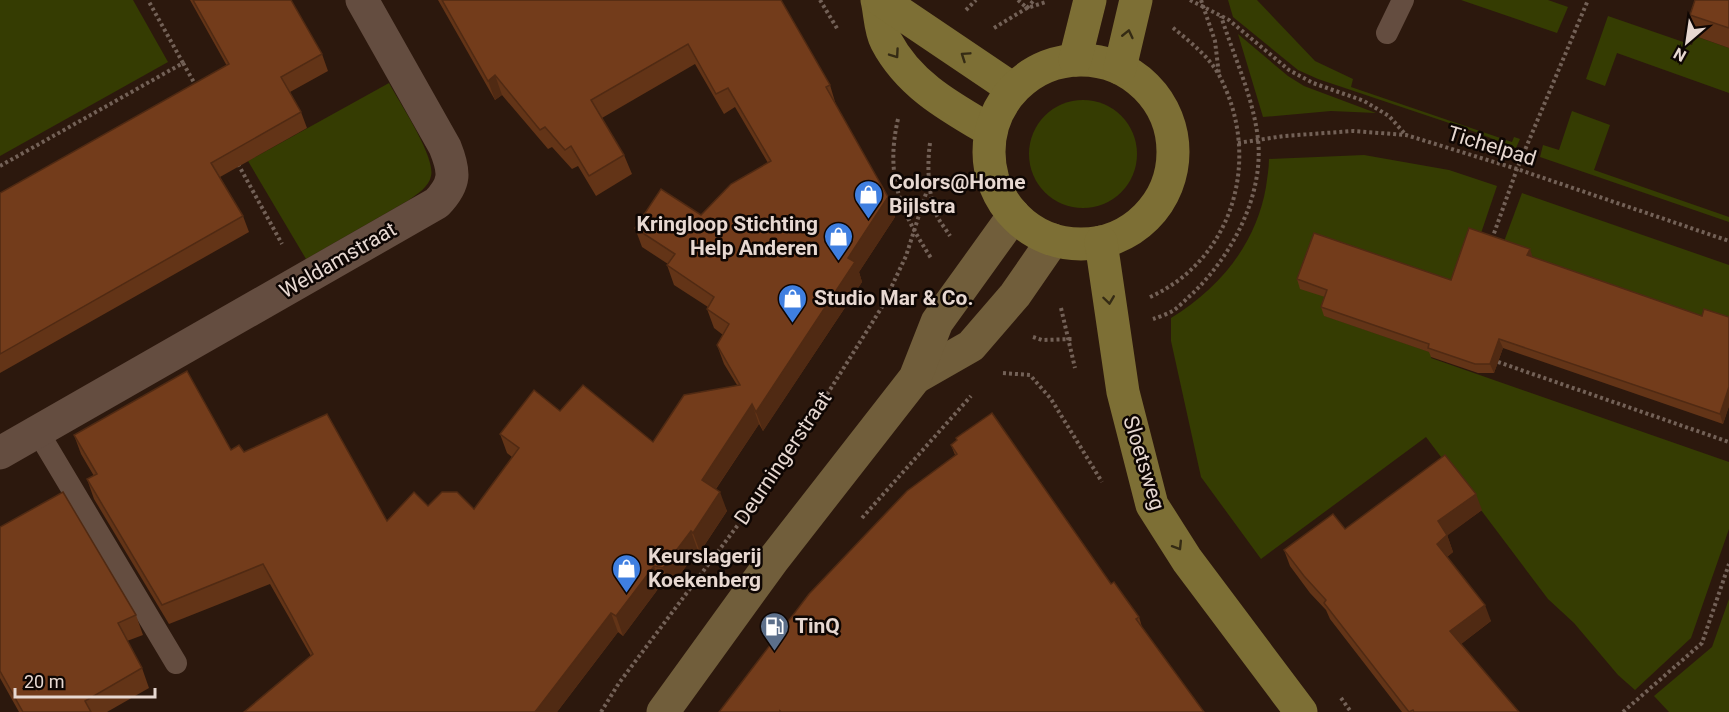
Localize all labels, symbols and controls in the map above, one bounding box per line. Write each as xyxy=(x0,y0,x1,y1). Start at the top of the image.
north arrow xyxy=(1657,12,1717,72)
one-way arrow xyxy=(1121,29,1134,39)
text: N xyxy=(1670,44,1690,66)
one-way arrow xyxy=(888,48,899,59)
one-way arrow xyxy=(961,52,972,63)
street label: Tichelpad xyxy=(1445,121,1539,171)
place label: Colors@Home Bijlstra xyxy=(889,170,1026,218)
shop icon: Colors@Home Bijlstra xyxy=(852,178,884,220)
place label: Kringloop Stichting Help Anderen xyxy=(637,212,818,260)
street label: Weldamstraat xyxy=(276,217,401,303)
shop icon: Kringloop Stichting Help Anderen xyxy=(823,220,855,262)
shop icon: Studio Mar & Co. xyxy=(777,282,809,324)
place label: Studio Mar & Co. xyxy=(814,286,974,310)
one-way arrow xyxy=(1103,296,1115,305)
street label: Deurningerstraat xyxy=(729,386,837,529)
street label: Sloetsweg xyxy=(1118,413,1170,513)
one-way arrow xyxy=(1170,540,1182,550)
place label: Keurslagerij Koekenberg xyxy=(648,544,762,592)
shop icon: Keurslagerij Koekenberg xyxy=(611,552,643,594)
fuel station icon: TinQ xyxy=(758,610,790,652)
place label: TinQ xyxy=(795,614,840,638)
scale bar xyxy=(15,661,154,699)
text: 20 m xyxy=(24,671,64,692)

